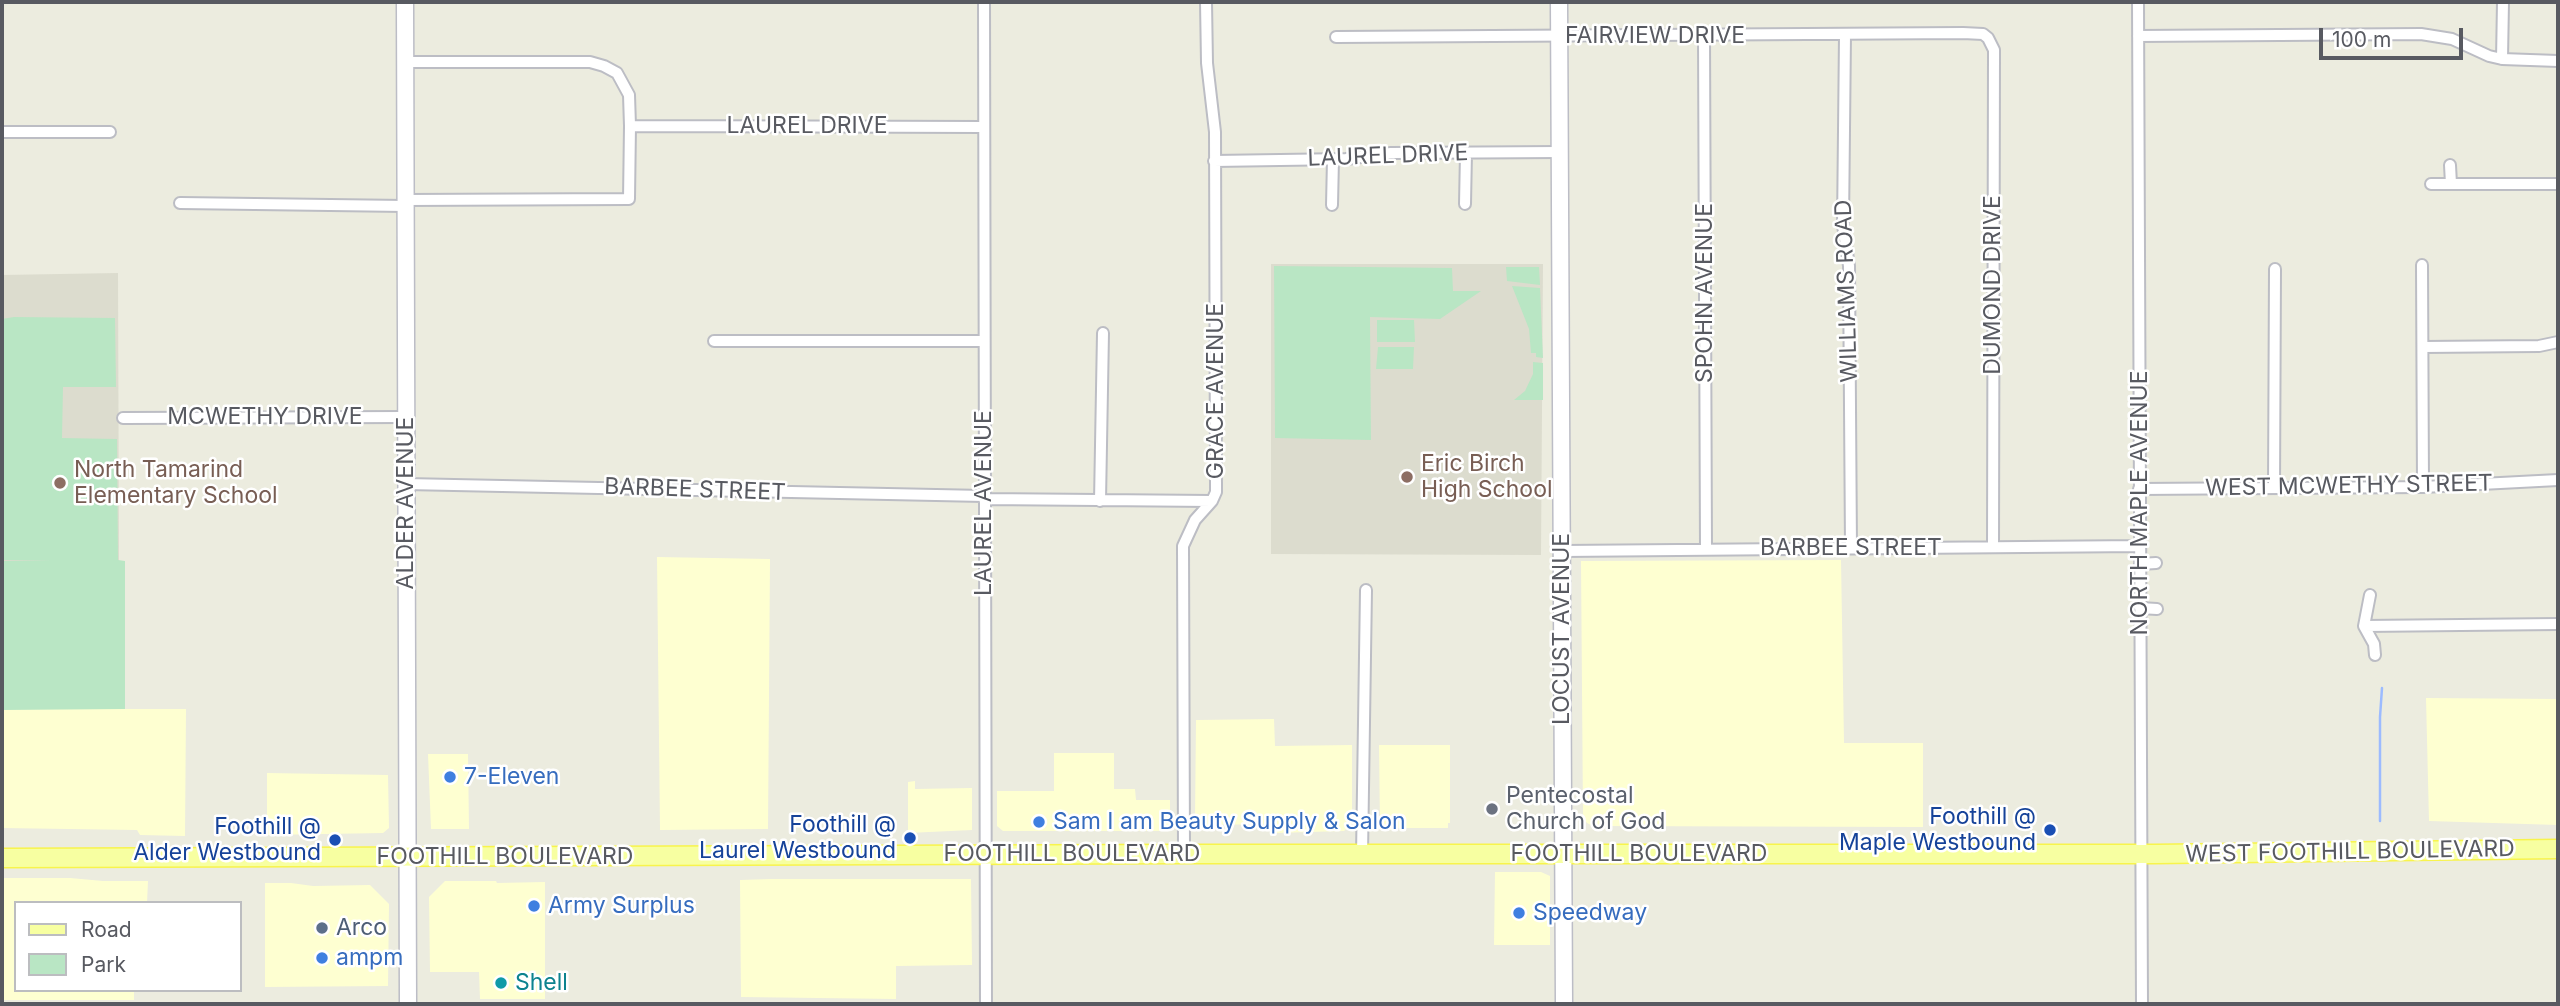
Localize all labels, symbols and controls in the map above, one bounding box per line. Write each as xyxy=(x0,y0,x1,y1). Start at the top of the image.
scale bar xyxy=(2322,14,2466,58)
street label: FAIRVIEW DRIVE xyxy=(1565,22,1745,50)
text: 100 m xyxy=(2332,27,2391,52)
street label: LAUREL DRIVE xyxy=(727,112,887,140)
street label: LAUREL DRIVE xyxy=(1307,139,1469,173)
street label: DUMOND DRIVE xyxy=(1979,195,2007,375)
street label: WILLIAMS ROAD xyxy=(1830,199,1864,383)
street label: SPOHN AVENUE xyxy=(1691,203,1719,383)
street label: GRACE AVENUE xyxy=(1202,303,1230,479)
street label: NORTH MAPLE AVENUE xyxy=(2126,370,2154,636)
street label: MCWETHY DRIVE xyxy=(167,403,363,431)
street label: LAUREL AVENUE xyxy=(970,410,998,596)
street label: ALDER AVENUE xyxy=(392,417,420,589)
place label: Eric Birch High School xyxy=(1421,450,1552,504)
place label: North Tamarind Elementary School xyxy=(74,456,278,510)
marker: Eric Birch High School xyxy=(1399,469,1415,485)
street label: WEST MCWETHY STREET xyxy=(2205,470,2493,502)
street label: BARBEE STREET xyxy=(604,473,786,507)
marker: North Tamarind Elementary School xyxy=(52,475,68,491)
street label: LOCUST AVENUE xyxy=(1548,533,1576,725)
street label: BARBEE STREET xyxy=(1760,534,1942,562)
place label: 7-Eleven xyxy=(464,763,559,791)
marker: 7-Eleven xyxy=(442,769,458,785)
place label: Pentecostal Church of God xyxy=(1506,782,1665,836)
marker: Pentecostal Church of God xyxy=(1484,801,1500,817)
place label: Foothill @ Maple Westbound xyxy=(1839,803,2036,857)
place label: Sam I am Beauty Supply & Salon xyxy=(1053,808,1406,836)
place label: Foothill @ Laurel Westbound xyxy=(699,811,896,865)
place label: Foothill @ Alder Westbound xyxy=(133,813,321,867)
marker: Sam I am Beauty Supply & Salon xyxy=(1031,814,1047,830)
marker: Foothill @ Maple Westbound xyxy=(2042,822,2058,838)
marker: Foothill @ Laurel Westbound xyxy=(902,830,918,846)
marker: Foothill @ Alder Westbound xyxy=(327,832,343,848)
street label: WEST FOOTHILL BOULEVARD xyxy=(2185,835,2515,869)
street label: FOOTHILL BOULEVARD xyxy=(944,840,1200,868)
street label: FOOTHILL BOULEVARD xyxy=(1511,840,1767,868)
street label: FOOTHILL BOULEVARD xyxy=(377,843,633,871)
place label: Army Surplus xyxy=(548,892,695,920)
marker: Army Surplus xyxy=(526,898,542,914)
place label: Speedway xyxy=(1533,899,1647,927)
legend xyxy=(14,901,242,992)
marker: Speedway xyxy=(1511,905,1527,921)
place label: Arco xyxy=(336,914,387,942)
text: Road xyxy=(81,917,132,942)
marker: Arco xyxy=(314,920,330,936)
place label: ampm xyxy=(336,944,403,972)
marker: ampm xyxy=(314,950,330,966)
text: Park xyxy=(81,952,126,977)
place label: Shell xyxy=(515,969,568,997)
marker: Shell xyxy=(493,975,509,991)

